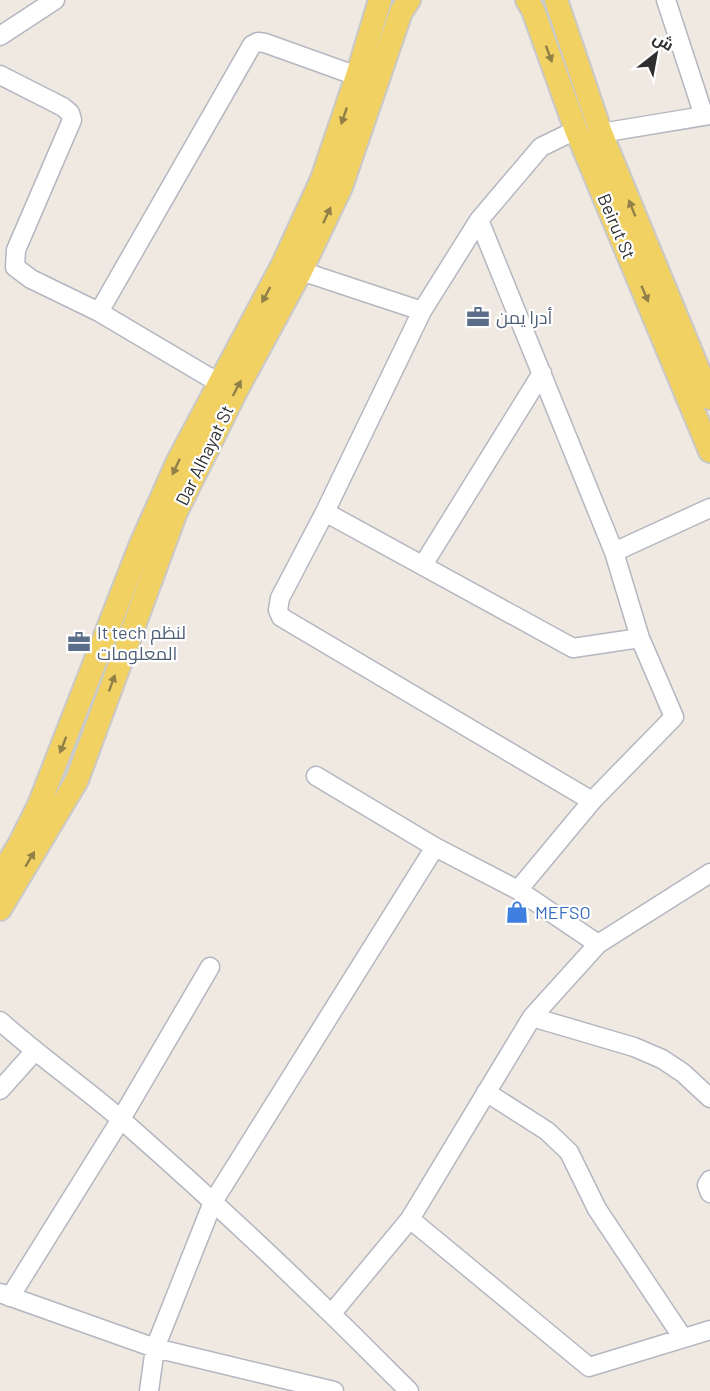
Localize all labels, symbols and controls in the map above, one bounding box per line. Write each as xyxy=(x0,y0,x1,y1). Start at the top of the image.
north arrow xyxy=(626,24,686,84)
text: ش xyxy=(650,27,678,55)
one-way arrow xyxy=(544,45,554,63)
one-way arrow xyxy=(338,107,348,125)
street label: Beirut St xyxy=(593,190,641,262)
one-way arrow xyxy=(627,199,636,217)
one-way arrow xyxy=(323,207,332,224)
one-way arrow xyxy=(640,285,650,303)
one-way arrow xyxy=(261,286,271,303)
office icon: أدرا يمن xyxy=(465,304,491,330)
place label: أدرا يمن xyxy=(496,306,552,329)
one-way arrow xyxy=(232,379,242,397)
street label: Dar Alhayat St xyxy=(170,401,238,509)
one-way arrow xyxy=(171,459,180,476)
place label: It tech لنظم المعلومات xyxy=(97,621,186,665)
office icon: It tech لنظم المعلومات xyxy=(66,629,92,655)
one-way arrow xyxy=(108,674,118,692)
one-way arrow xyxy=(57,736,67,754)
one-way arrow xyxy=(25,851,36,867)
shop icon: MEFSO xyxy=(504,899,530,925)
place label: MEFSO xyxy=(535,901,591,923)

